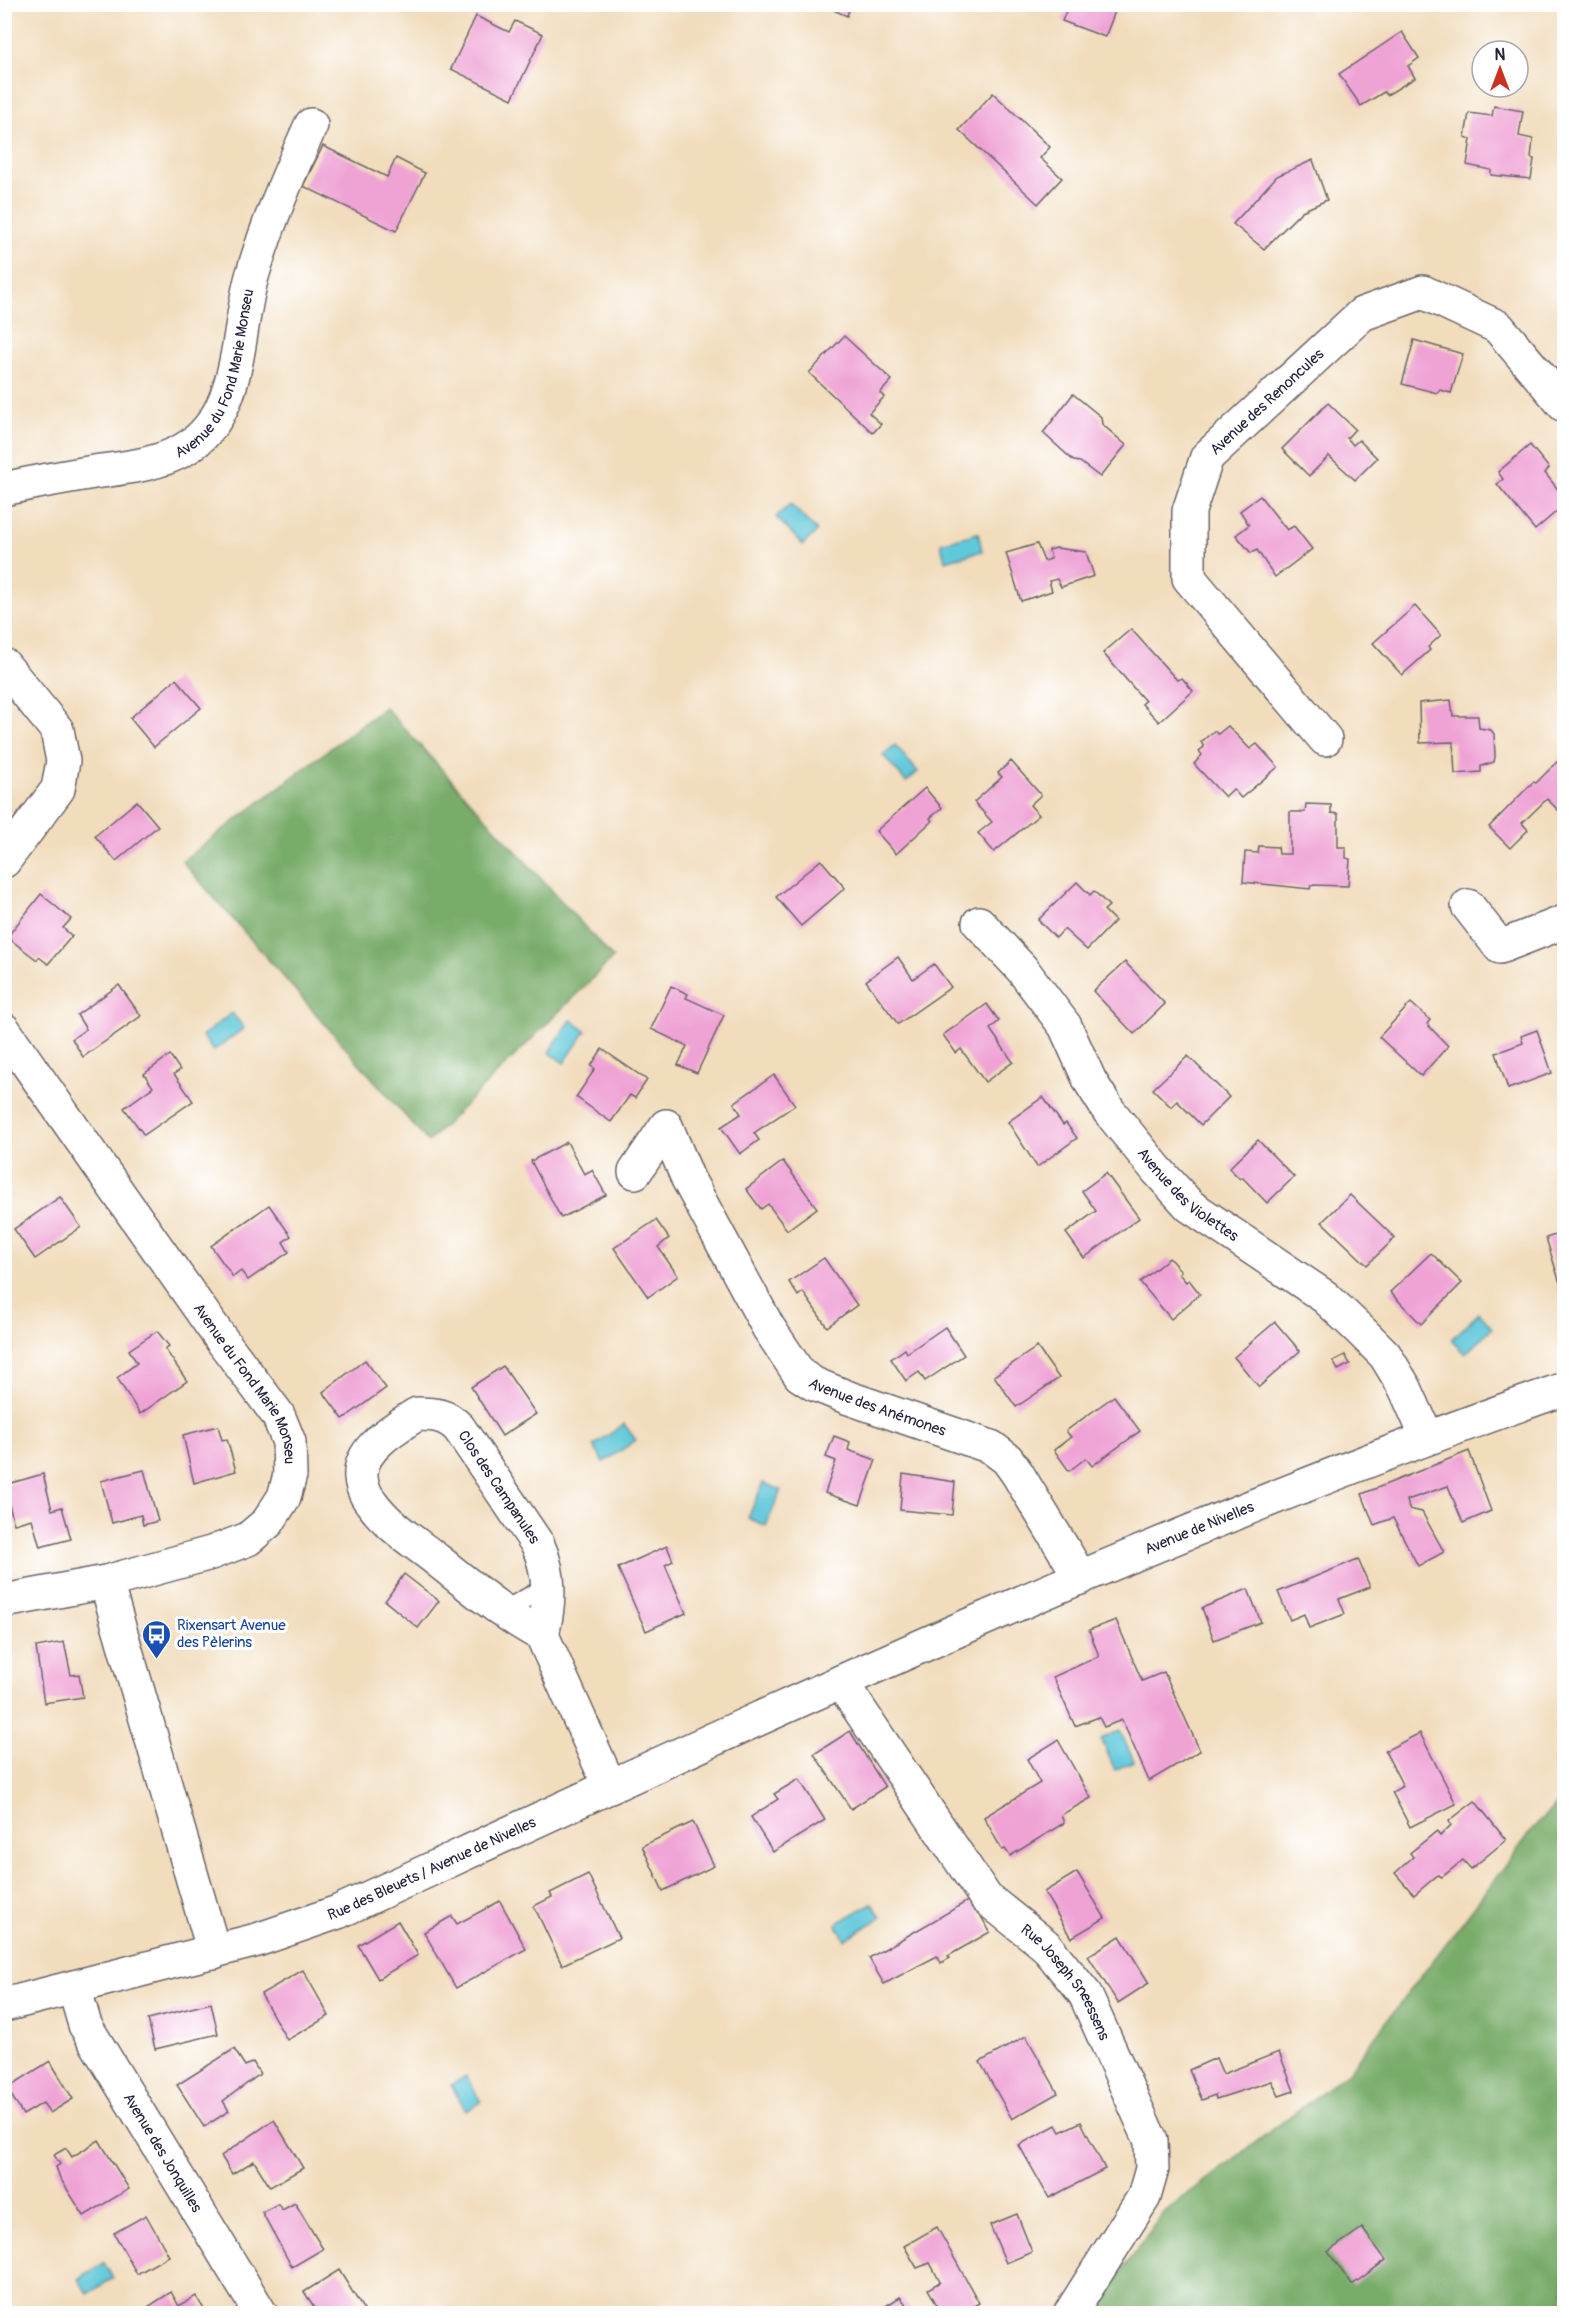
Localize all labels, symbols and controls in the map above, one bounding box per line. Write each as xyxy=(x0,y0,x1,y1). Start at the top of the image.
north arrow xyxy=(1470,39,1530,99)
text: N xyxy=(1495,45,1506,65)
street label: Avenue du Fond Marie Monseu xyxy=(172,287,259,463)
street label: Avenue des Renoncules xyxy=(1206,345,1328,459)
street label: Avenue des Violettes xyxy=(1133,1144,1242,1246)
street label: Avenue du Fond Marie Monseu xyxy=(189,1300,299,1465)
street label: Avenue des Anémones xyxy=(805,1374,949,1441)
street label: Clos des Campanules xyxy=(454,1427,544,1548)
street label: Avenue de Nivelles xyxy=(1142,1497,1257,1559)
place label: Rixensart Avenue des Pèlerins xyxy=(177,1616,286,1652)
bus stop icon: Rixensart Avenue des Pèlerins xyxy=(140,1618,172,1660)
street label: Rue des Bleuets / Avenue de Nivelles xyxy=(325,1813,539,1925)
street label: Rue Joseph Sneessens xyxy=(1017,1920,1114,2044)
street label: Avenue des Jonquilles xyxy=(119,2090,206,2216)

